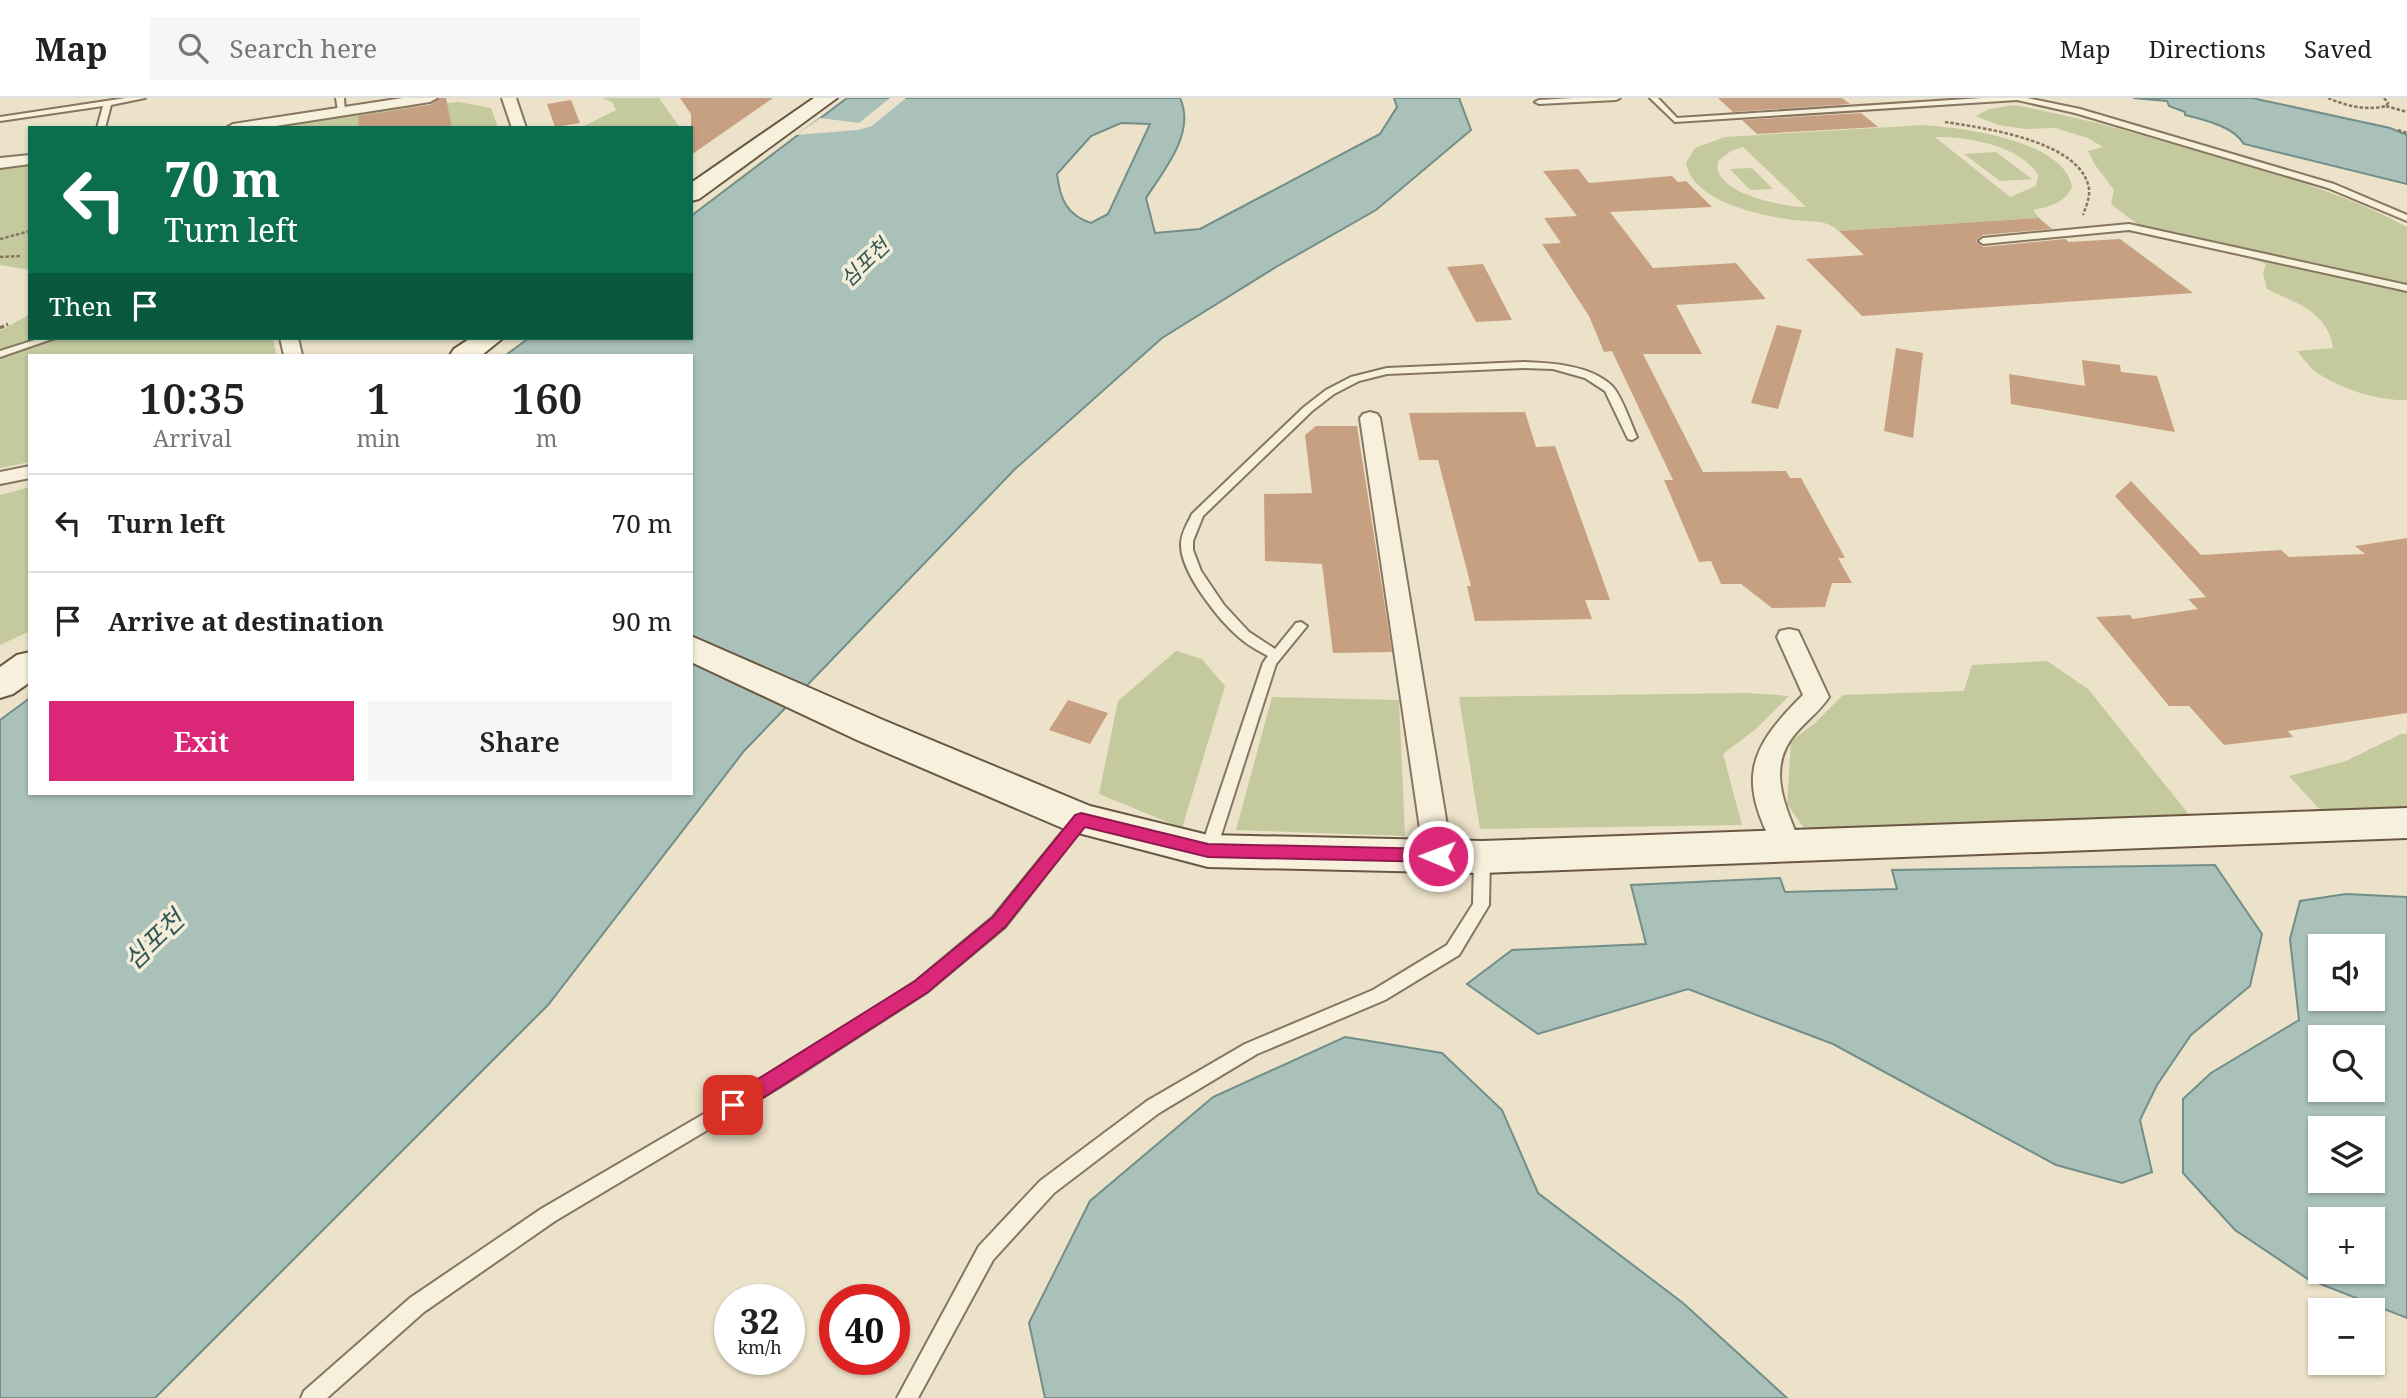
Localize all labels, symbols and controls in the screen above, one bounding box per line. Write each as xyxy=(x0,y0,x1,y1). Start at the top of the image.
search box xyxy=(150,17,640,80)
text: Map xyxy=(35,26,108,71)
icon: search xyxy=(174,29,212,67)
text: Search here xyxy=(230,30,377,66)
text: Map xyxy=(2060,32,2111,65)
text: Directions xyxy=(2149,32,2266,65)
text: Saved xyxy=(2304,32,2372,65)
text: 70 m xyxy=(164,145,280,211)
icon: left xyxy=(49,154,140,245)
text: Turn left xyxy=(164,208,298,251)
water label: 심포천 xyxy=(834,230,897,292)
icon: arrive xyxy=(126,287,164,325)
text: Then xyxy=(49,288,112,324)
text: 10:35 xyxy=(139,369,246,426)
text: 1 xyxy=(367,369,390,426)
text: 160 xyxy=(511,369,582,426)
text: Arrival xyxy=(153,422,232,454)
text: min xyxy=(357,422,401,454)
text: m xyxy=(536,422,558,454)
icon: left xyxy=(49,504,87,542)
text: Turn left xyxy=(108,505,225,541)
text: 70 m xyxy=(612,505,672,541)
icon: arrive xyxy=(49,602,87,640)
text: Arrive at destination xyxy=(108,603,384,639)
text: 90 m xyxy=(612,603,672,639)
button: Exit xyxy=(49,701,354,781)
button: Share xyxy=(368,701,672,781)
position arrow xyxy=(1401,819,1475,893)
water label: 심포천 xyxy=(115,899,194,977)
map controls xyxy=(2308,934,2385,1375)
button: sound xyxy=(2308,934,2385,1011)
button: search xyxy=(2308,1025,2385,1102)
pin xyxy=(703,1075,763,1135)
icon: arrive xyxy=(714,1086,752,1124)
button: layers xyxy=(2308,1116,2385,1193)
button: + xyxy=(2308,1207,2385,1284)
speed limit sign: 40 xyxy=(819,1284,910,1375)
text: 32 xyxy=(740,1297,779,1344)
button: − xyxy=(2308,1298,2385,1375)
text: km/h xyxy=(737,1335,782,1359)

